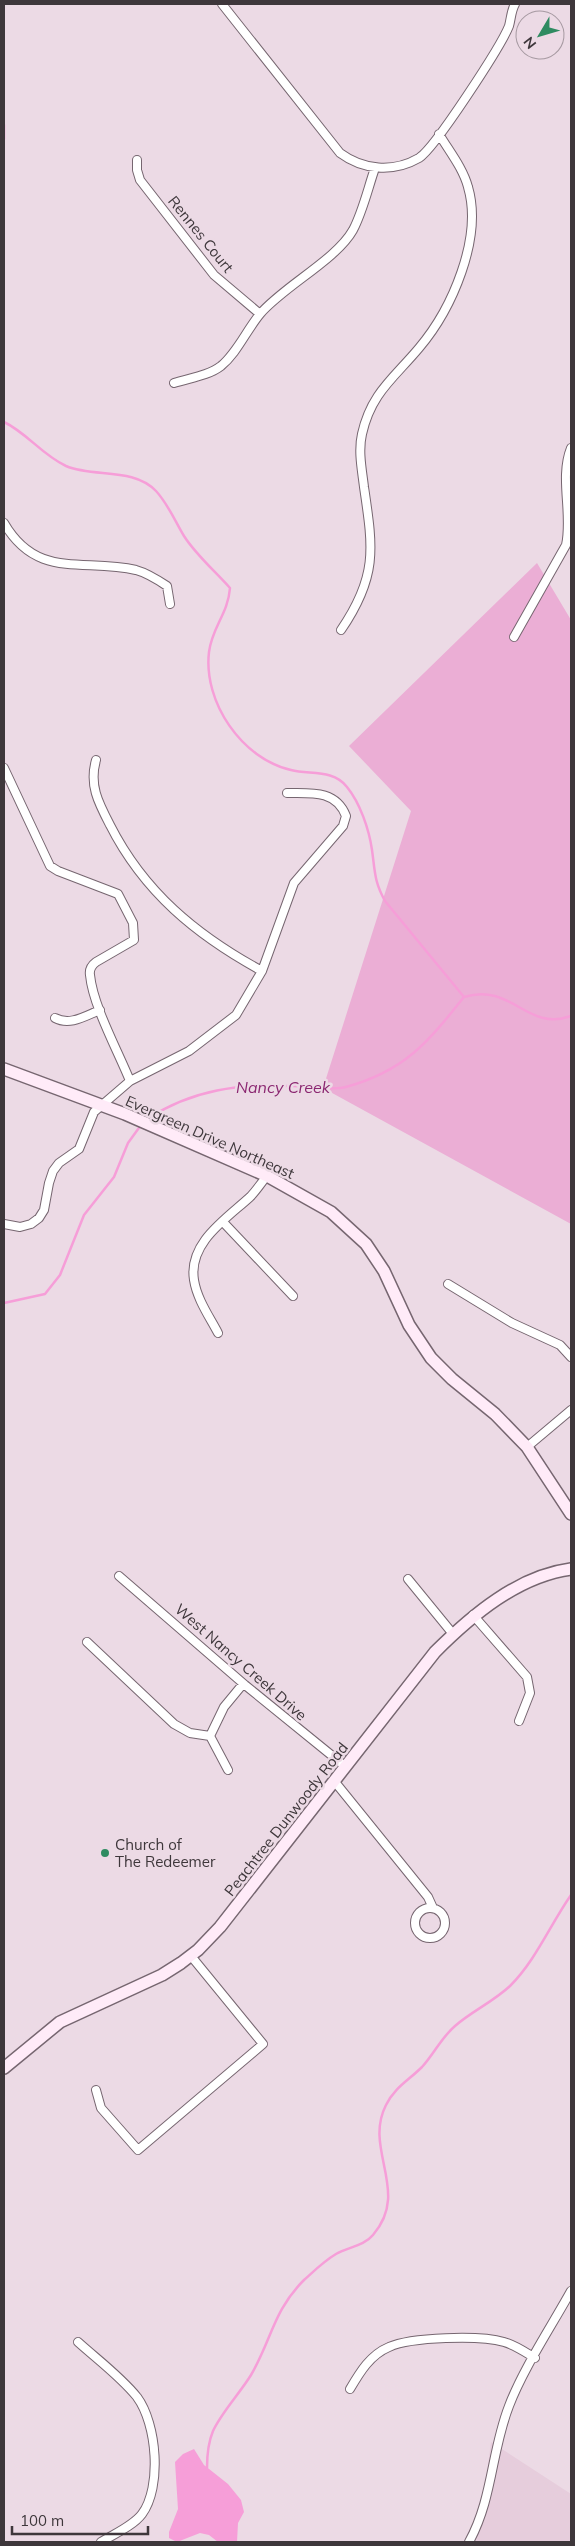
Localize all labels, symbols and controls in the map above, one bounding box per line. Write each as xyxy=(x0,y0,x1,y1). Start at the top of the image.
north arrow xyxy=(515,10,565,60)
text: N xyxy=(519,33,540,53)
street label: Rennes Court xyxy=(164,192,238,276)
water label: Nancy Creek xyxy=(236,1077,331,1097)
street label: Evergreen Drive Northeast xyxy=(123,1091,297,1183)
street label: West Nancy Creek Drive xyxy=(171,1600,311,1724)
street label: Peachtree Dunwoody Road xyxy=(220,1738,352,1900)
place label: Church of The Redeemer xyxy=(115,1835,216,1871)
marker: Church of The Redeemer xyxy=(99,1847,111,1859)
scale bar xyxy=(12,2504,149,2536)
text: 100 m xyxy=(20,2511,64,2530)

